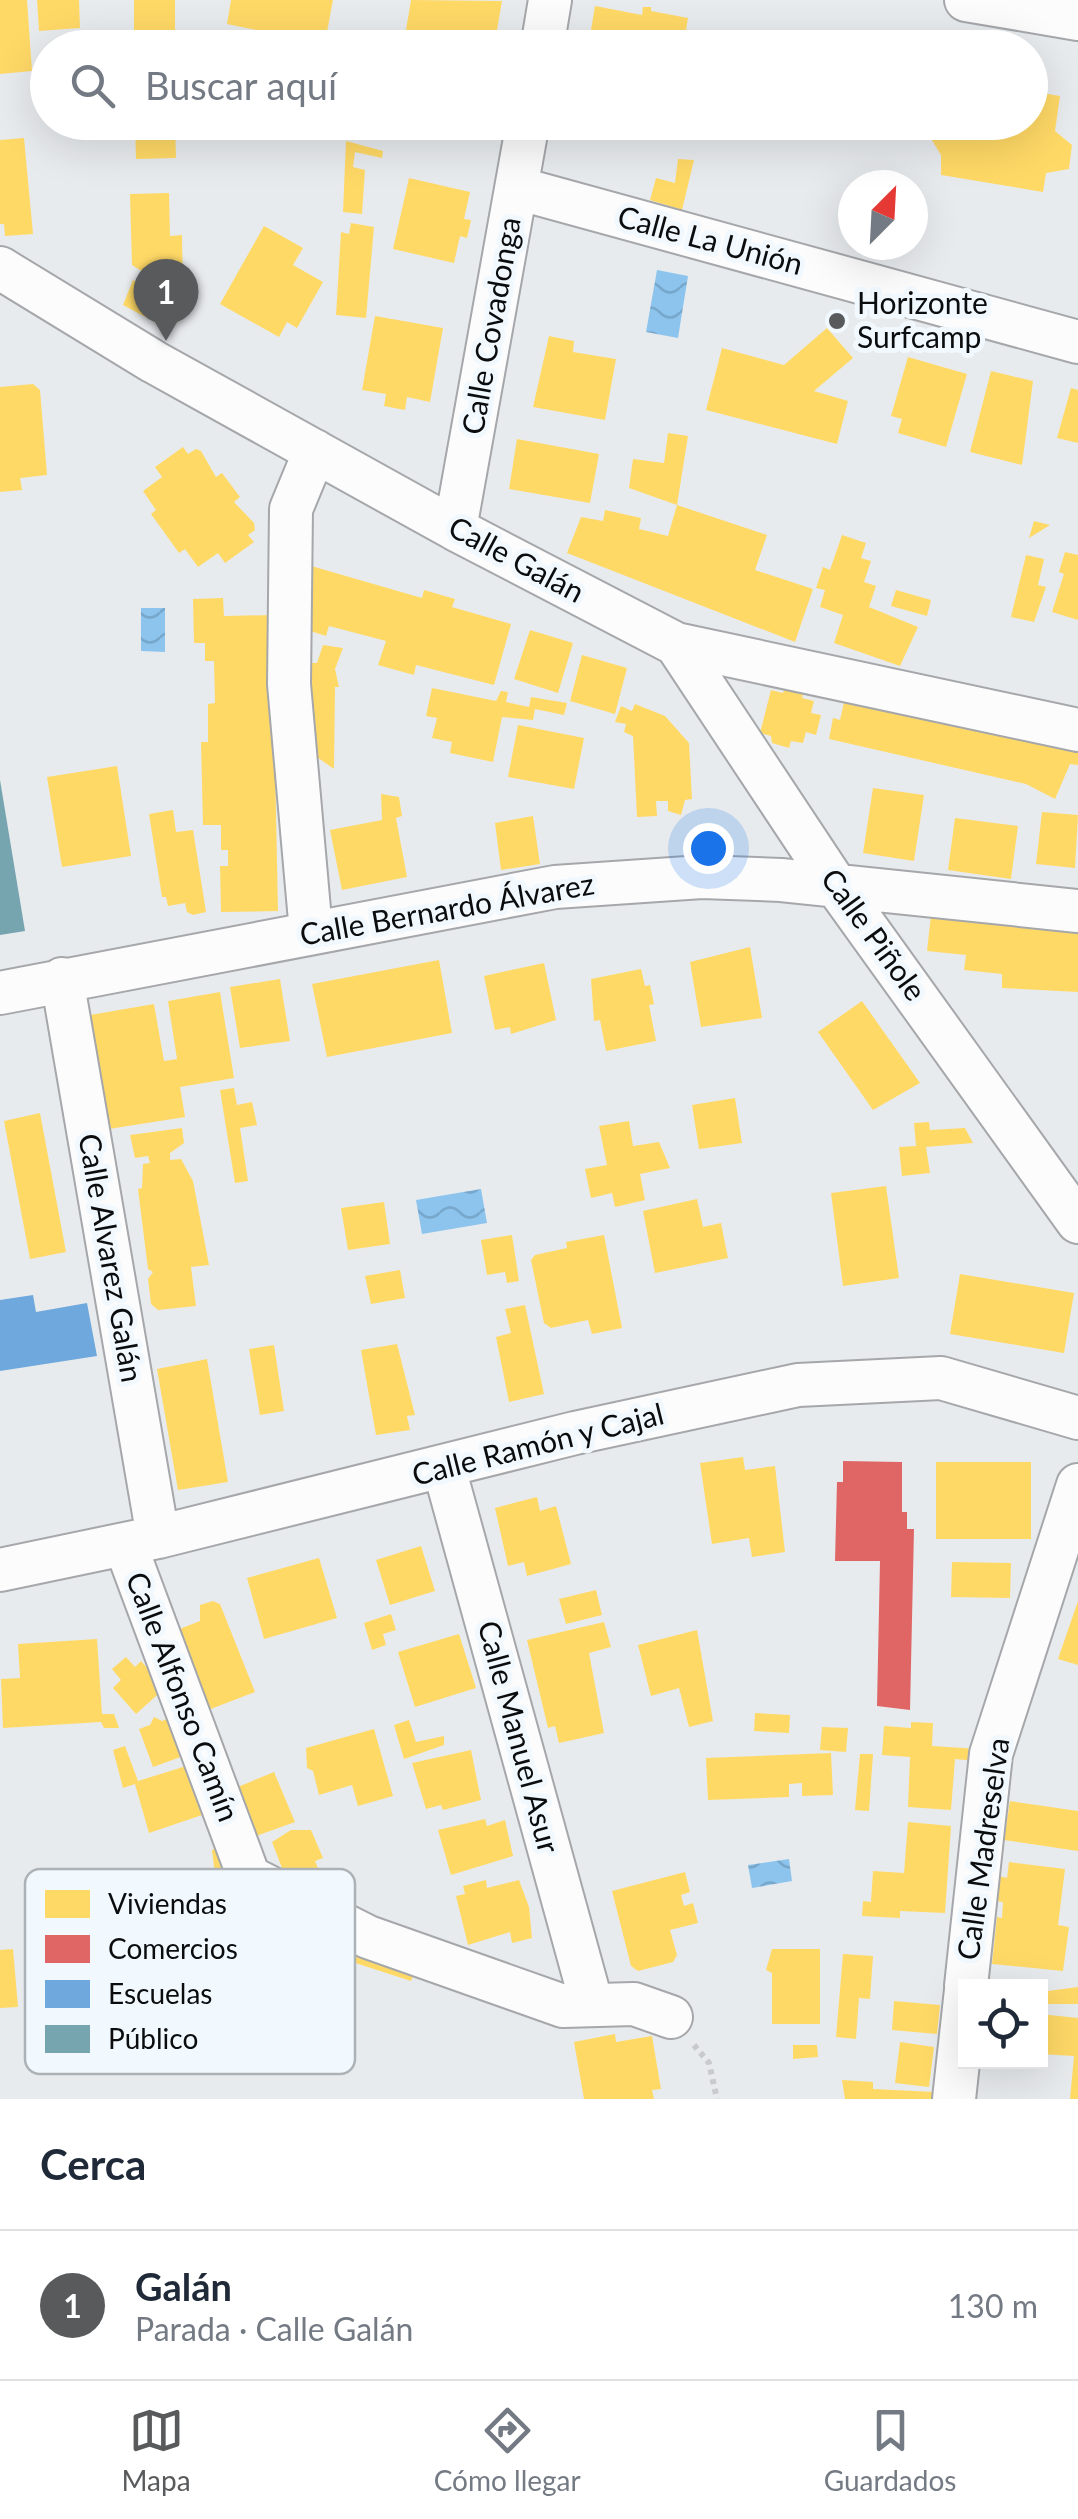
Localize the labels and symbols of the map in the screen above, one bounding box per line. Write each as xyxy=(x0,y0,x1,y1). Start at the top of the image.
north arrow xyxy=(838,170,928,260)
street label: Calle La Unión xyxy=(614,197,807,281)
street label: Calle Covadonga xyxy=(453,214,527,437)
pin: 1 xyxy=(134,258,198,341)
place label: Horizonte Surfcamp xyxy=(857,284,988,354)
marker: Horizonte Surfcamp xyxy=(826,310,848,332)
street label: Calle Galán xyxy=(443,508,591,609)
your location xyxy=(683,823,734,874)
street label: Calle Piñole xyxy=(815,861,935,1007)
street label: Calle Bernardo Álvarez xyxy=(297,864,597,952)
street label: Calle Alvarez Galán xyxy=(72,1131,152,1385)
street label: Calle Ramón y Cajal xyxy=(408,1394,667,1492)
street label: Calle Alfonso Camín xyxy=(120,1567,248,1826)
street label: Calle Manuel Asur xyxy=(472,1616,568,1857)
street label: Calle Madreselva xyxy=(949,1735,1015,1962)
legend xyxy=(25,1869,355,2074)
text: Viviendas xyxy=(108,1886,227,1920)
text: Comercios xyxy=(108,1931,238,1965)
text: Escuelas xyxy=(108,1976,212,2010)
text: Público xyxy=(108,2021,198,2055)

